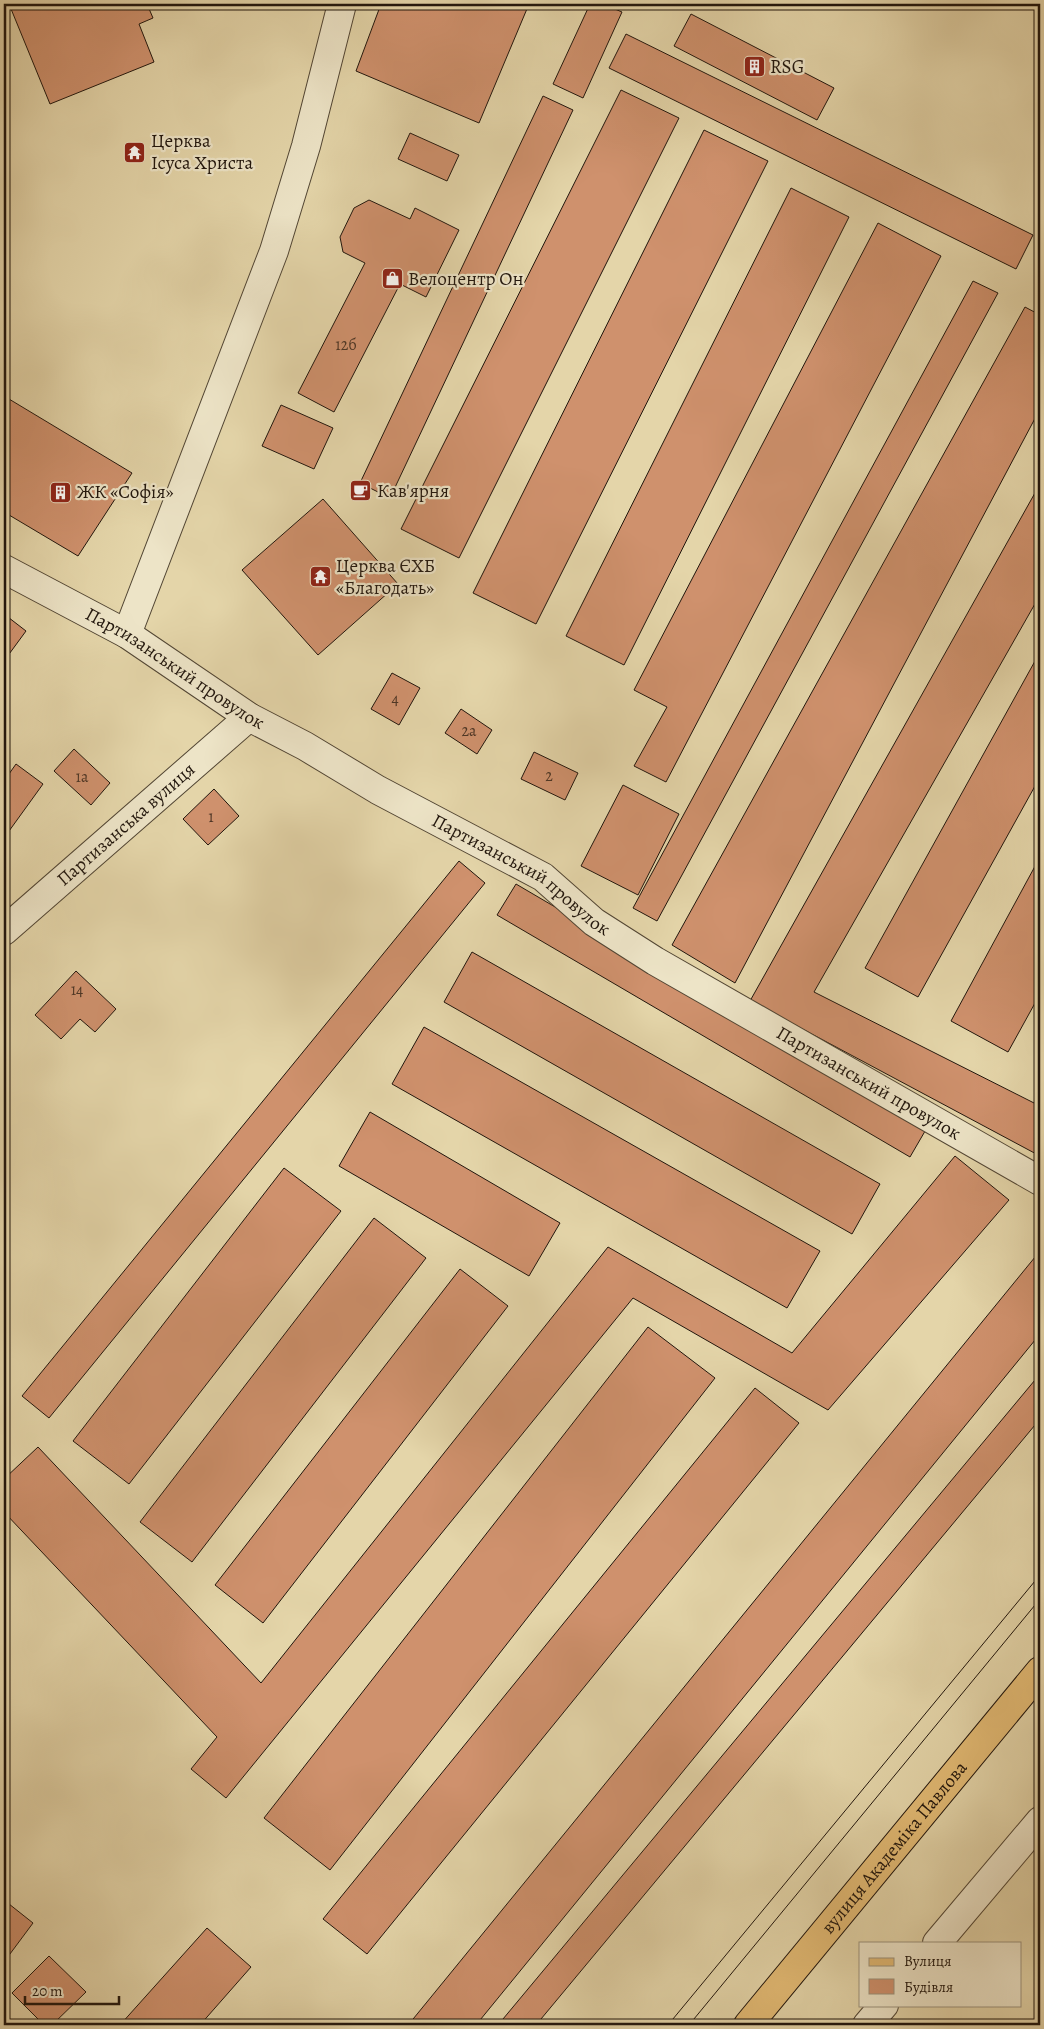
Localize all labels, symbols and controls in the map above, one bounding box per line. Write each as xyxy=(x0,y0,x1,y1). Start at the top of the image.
place label: RSG xyxy=(770,54,804,80)
building icon: RSG xyxy=(742,55,766,79)
place label: Церква Ісуса Христа xyxy=(151,128,253,176)
temple icon: Церква Ісуса Христа xyxy=(123,140,147,164)
place label: Велоцентр Он xyxy=(408,266,524,292)
shop icon: Велоцентр Он xyxy=(380,267,404,291)
house number: 12б xyxy=(335,334,357,356)
place label: Кав'ярня xyxy=(377,478,449,504)
place label: ЖК «Софія» xyxy=(77,479,174,505)
cafe icon: Кав'ярня xyxy=(349,479,373,503)
building icon: ЖК «Софія» xyxy=(49,480,73,504)
place label: Церква ЄХБ «Благодать» xyxy=(336,553,435,601)
temple icon: Церква ЄХБ «Благодать» xyxy=(308,565,332,589)
street label: Партизанський провулок xyxy=(81,601,269,736)
house number: 4 xyxy=(391,688,399,710)
house number: 2а xyxy=(462,720,477,742)
street label: Партизанська вулиця xyxy=(51,757,201,892)
house number: 2 xyxy=(545,765,553,787)
house number: 1а xyxy=(76,766,89,788)
house number: 1 xyxy=(208,806,214,828)
street label: Партизанський провулок xyxy=(427,808,615,942)
house number: 14 xyxy=(71,979,83,1001)
street label: Партизанський провулок xyxy=(772,1020,966,1146)
street label: вулиця Академіка Павлова xyxy=(815,1756,973,1939)
legend xyxy=(859,1942,1022,2006)
text: Вулиця xyxy=(904,1951,951,1971)
scale bar xyxy=(25,1974,119,2006)
text: Будівля xyxy=(904,1977,953,1997)
text: 20 m xyxy=(32,1981,63,2001)

